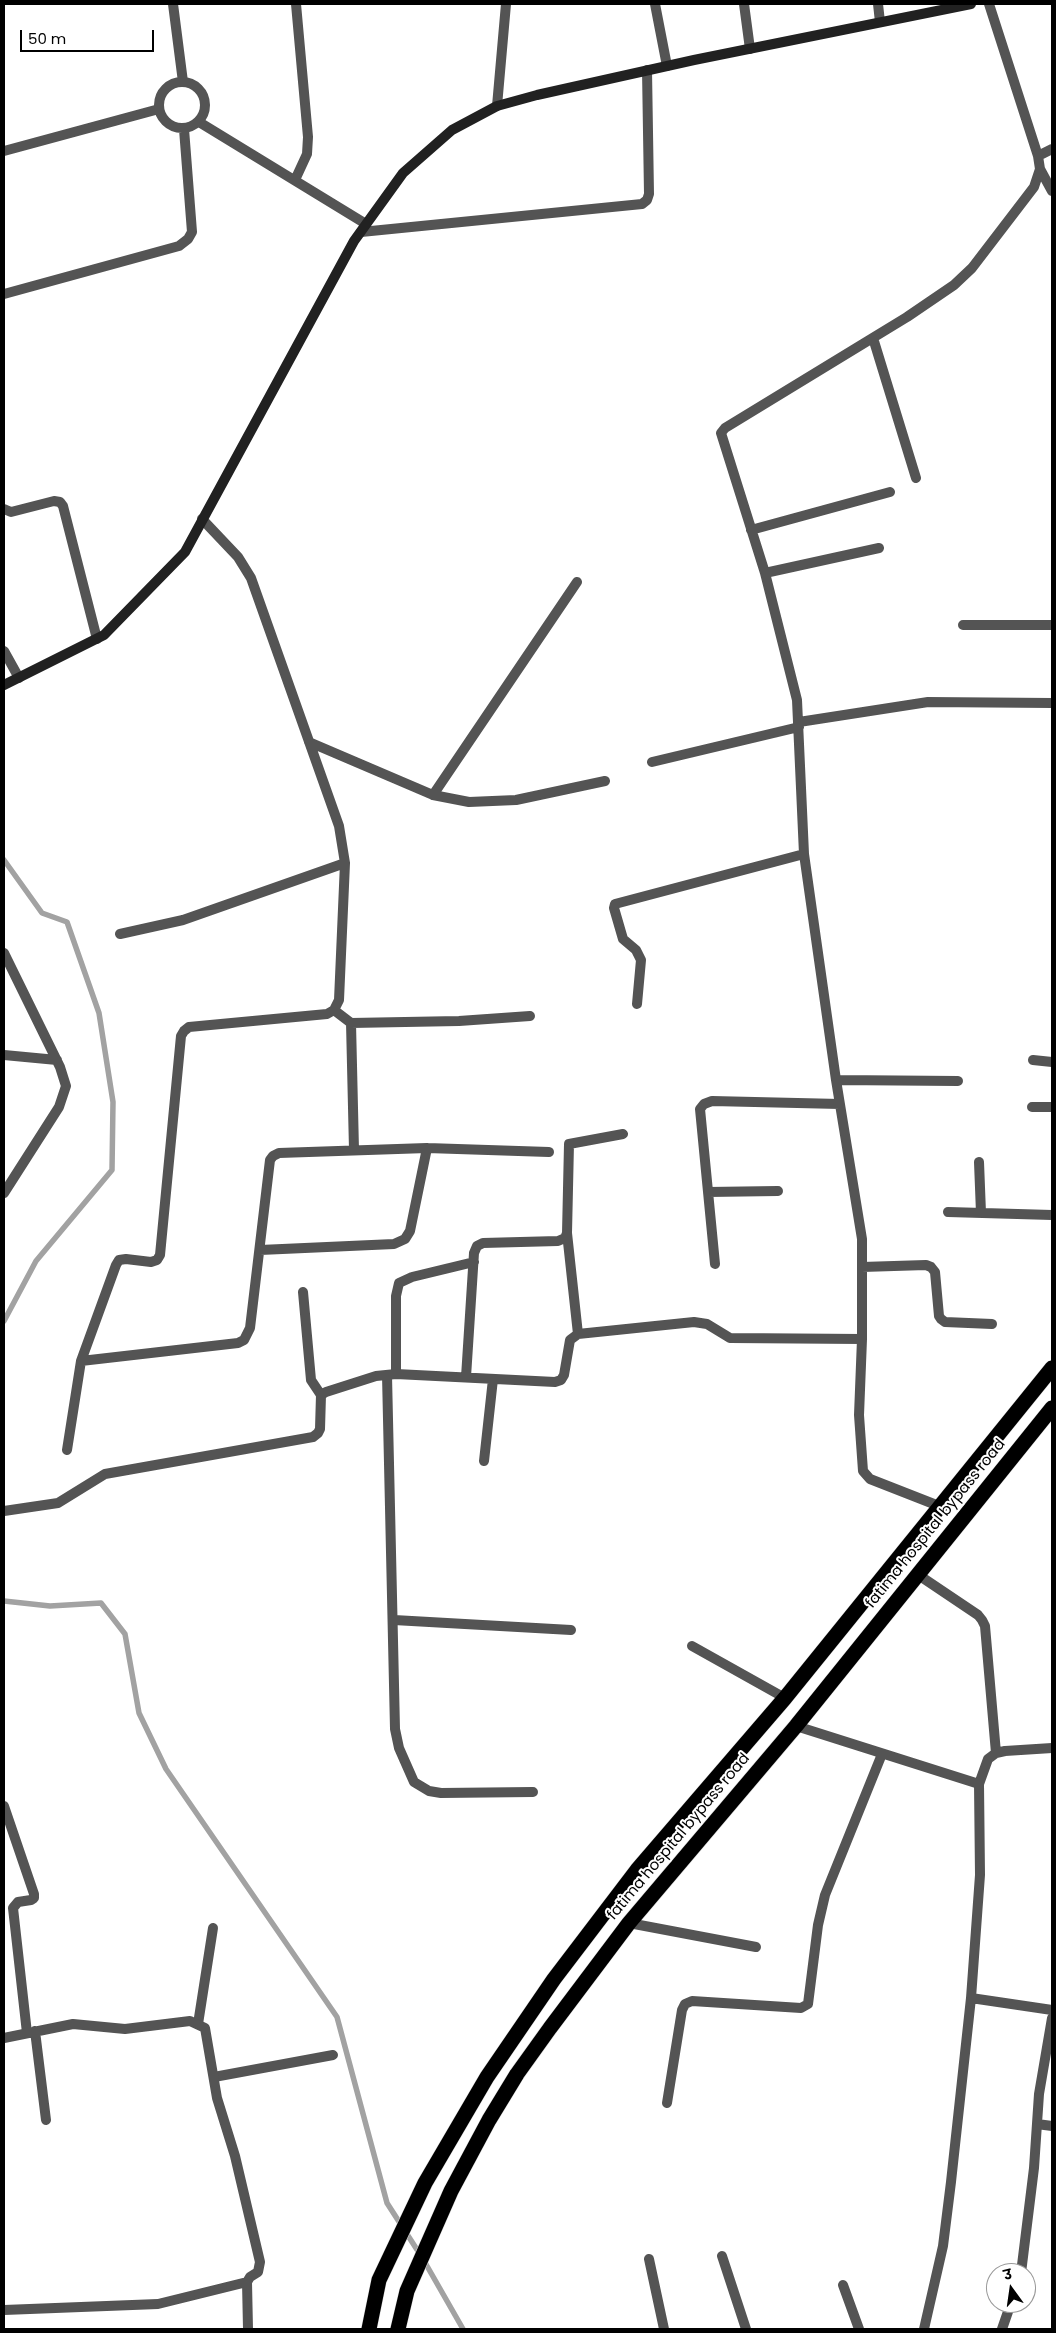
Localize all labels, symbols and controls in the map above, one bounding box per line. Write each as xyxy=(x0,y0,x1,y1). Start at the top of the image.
scale bar xyxy=(22,20,156,52)
text: 50 m xyxy=(28,28,66,49)
street label: fatima hospital bypass road xyxy=(862,1436,1010,1612)
street label: fatima hospital bypass road xyxy=(604,1750,754,1924)
north arrow xyxy=(986,2263,1036,2313)
text: उ xyxy=(1001,2264,1014,2285)

